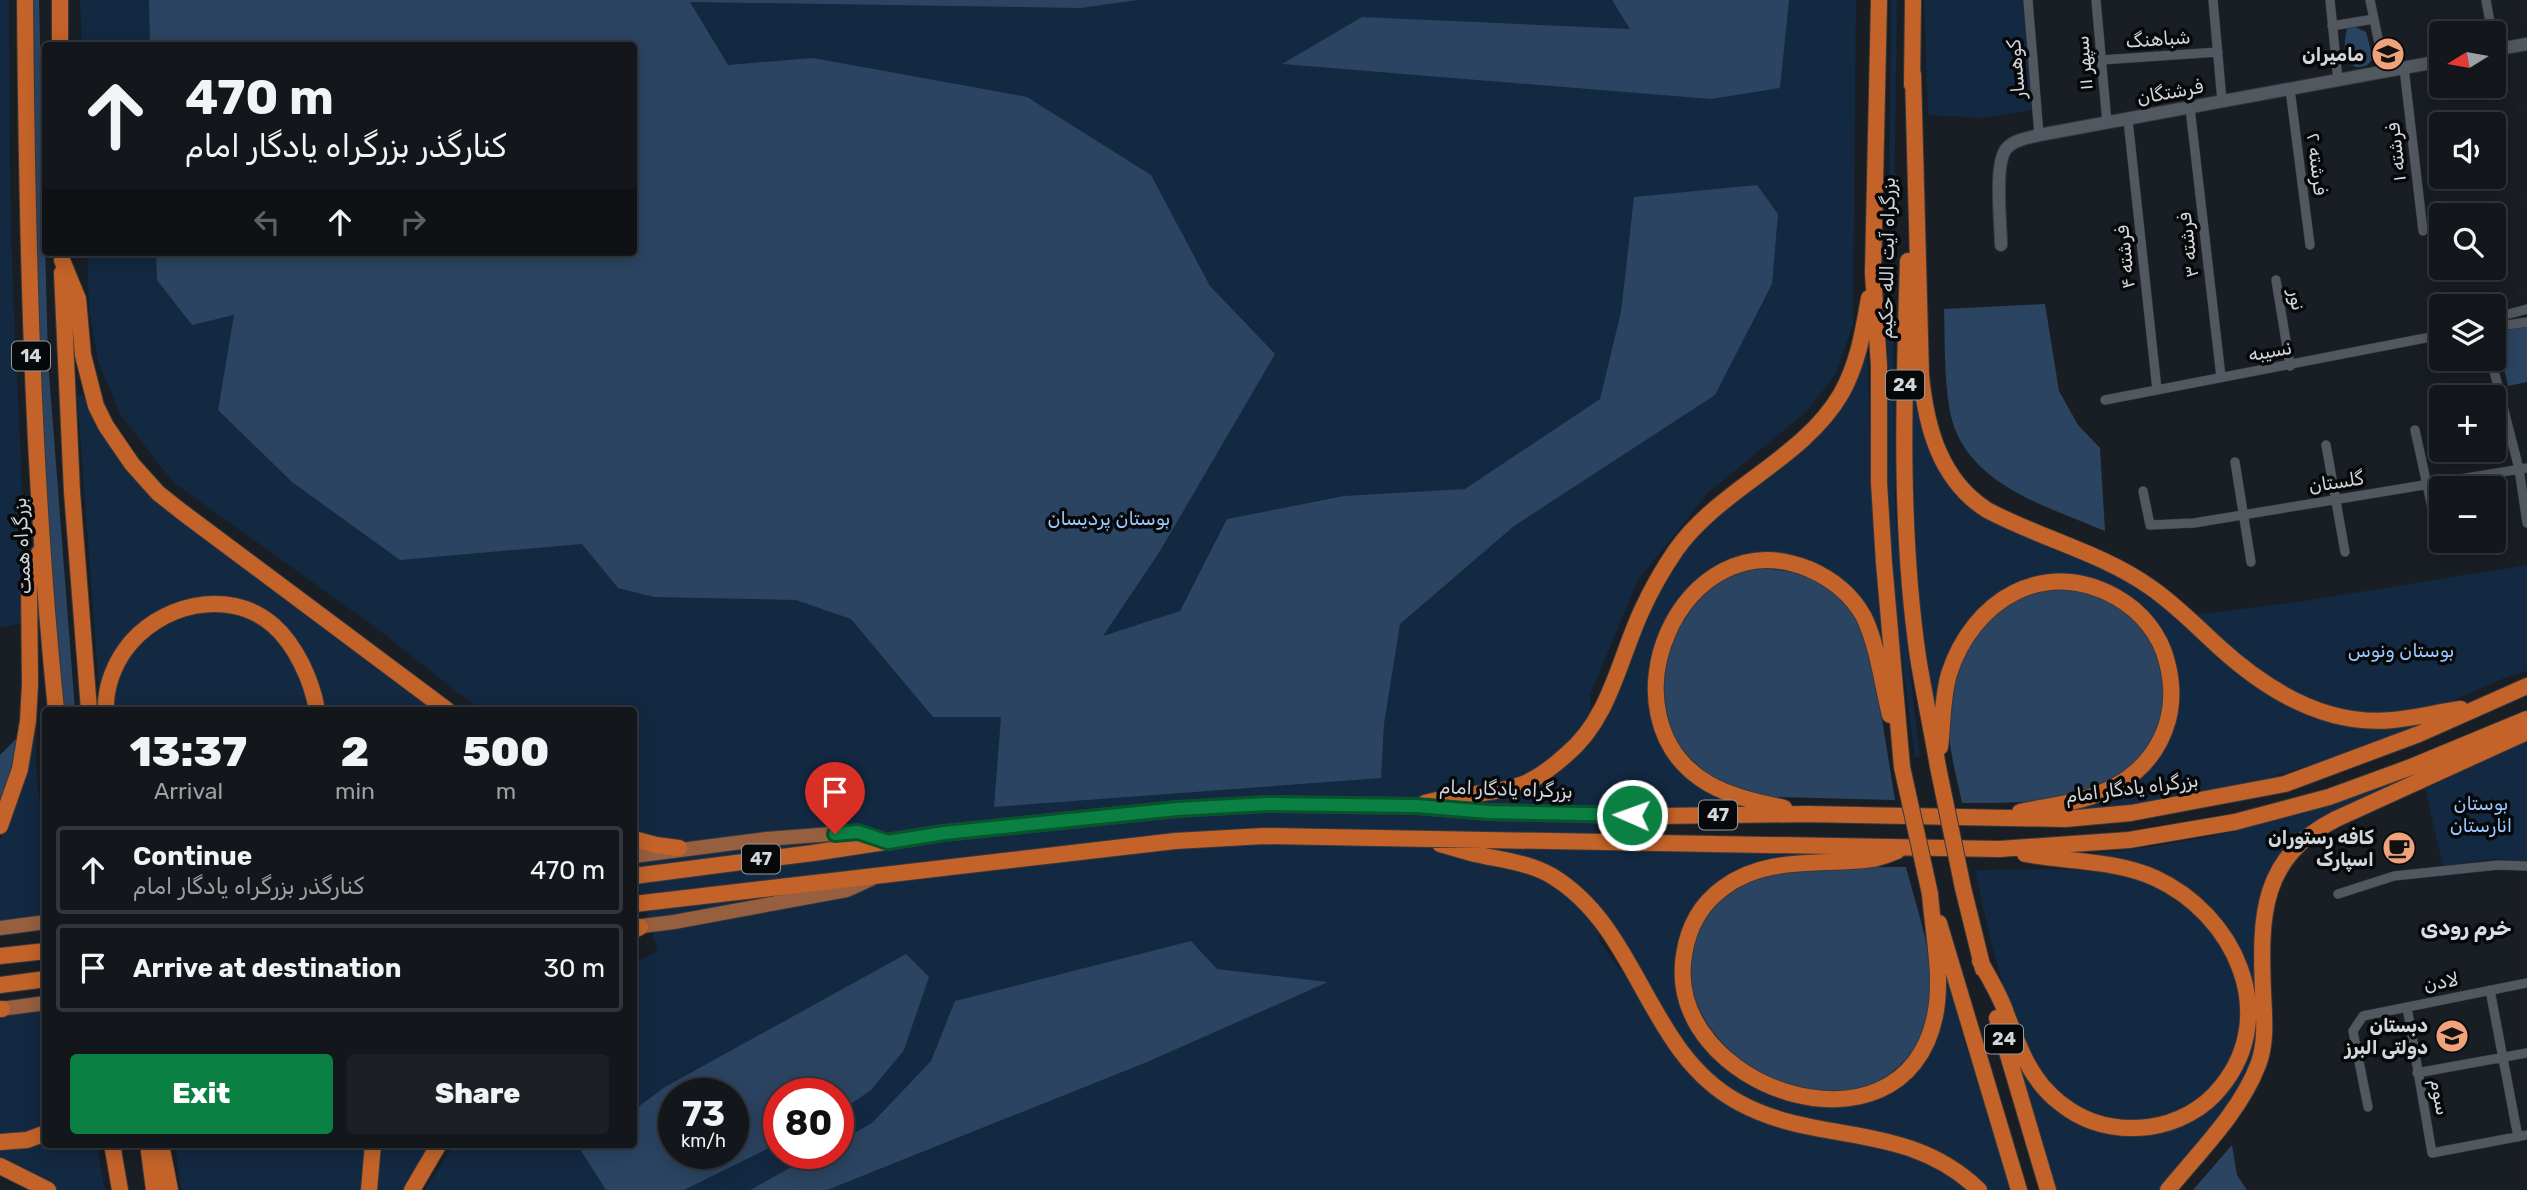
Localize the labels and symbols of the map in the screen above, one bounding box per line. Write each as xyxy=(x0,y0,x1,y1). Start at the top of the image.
north arrow xyxy=(2429,21,2506,98)
street label: شباهنگ xyxy=(2125,25,2191,53)
street label: سپهر ۱۱ xyxy=(2070,34,2100,91)
school or university icon: مامیران xyxy=(2369,35,2407,73)
street label: کوهسار xyxy=(2002,38,2030,100)
place label: مامیران xyxy=(2302,43,2364,66)
street label: فرشتگان xyxy=(2135,74,2205,110)
street label: فرشته ۱ xyxy=(2381,121,2411,183)
street label: فرشته ۲ xyxy=(2302,132,2332,196)
street label: بزرگراه آیت الله حکیم xyxy=(1874,177,1901,339)
street label: فرشته ۳ xyxy=(2173,211,2203,279)
street label: فرشته ۴ xyxy=(2110,224,2140,290)
street label: نور xyxy=(2284,287,2310,312)
street label: نسیبه xyxy=(2246,336,2294,366)
road number: 14 xyxy=(12,342,50,370)
road number: 24 xyxy=(1886,370,1924,400)
street label: گلستان xyxy=(2307,466,2366,498)
street label: بزرگراه همت xyxy=(8,497,36,595)
park label: بوستان پردیسان xyxy=(1048,507,1170,532)
park label: بوستان ونوس xyxy=(2348,639,2454,662)
pin xyxy=(805,762,865,834)
street label: بزرگراه یادگار امام xyxy=(2064,768,2200,809)
street label: بزرگراه یادگار امام xyxy=(1439,775,1573,804)
position arrow xyxy=(1595,778,1669,852)
park label: بوستان انارستان xyxy=(2450,792,2512,837)
road number: 47 xyxy=(1699,800,1737,830)
place label: کافه رستوران اسپارک xyxy=(2268,826,2374,873)
cafe icon: کافه رستوران اسپارک xyxy=(2380,829,2418,867)
road number: 47 xyxy=(742,844,780,874)
district label: خرم رودی xyxy=(2420,915,2512,942)
street label: لادن xyxy=(2422,967,2460,997)
place label: دبستان دولتی البرز xyxy=(2344,1014,2428,1059)
school or university icon: دبستان دولتی البرز xyxy=(2433,1017,2471,1055)
road number: 24 xyxy=(1985,1024,2023,1054)
street label: سوم xyxy=(2424,1077,2455,1117)
speed limit sign: 80 xyxy=(763,1078,854,1169)

